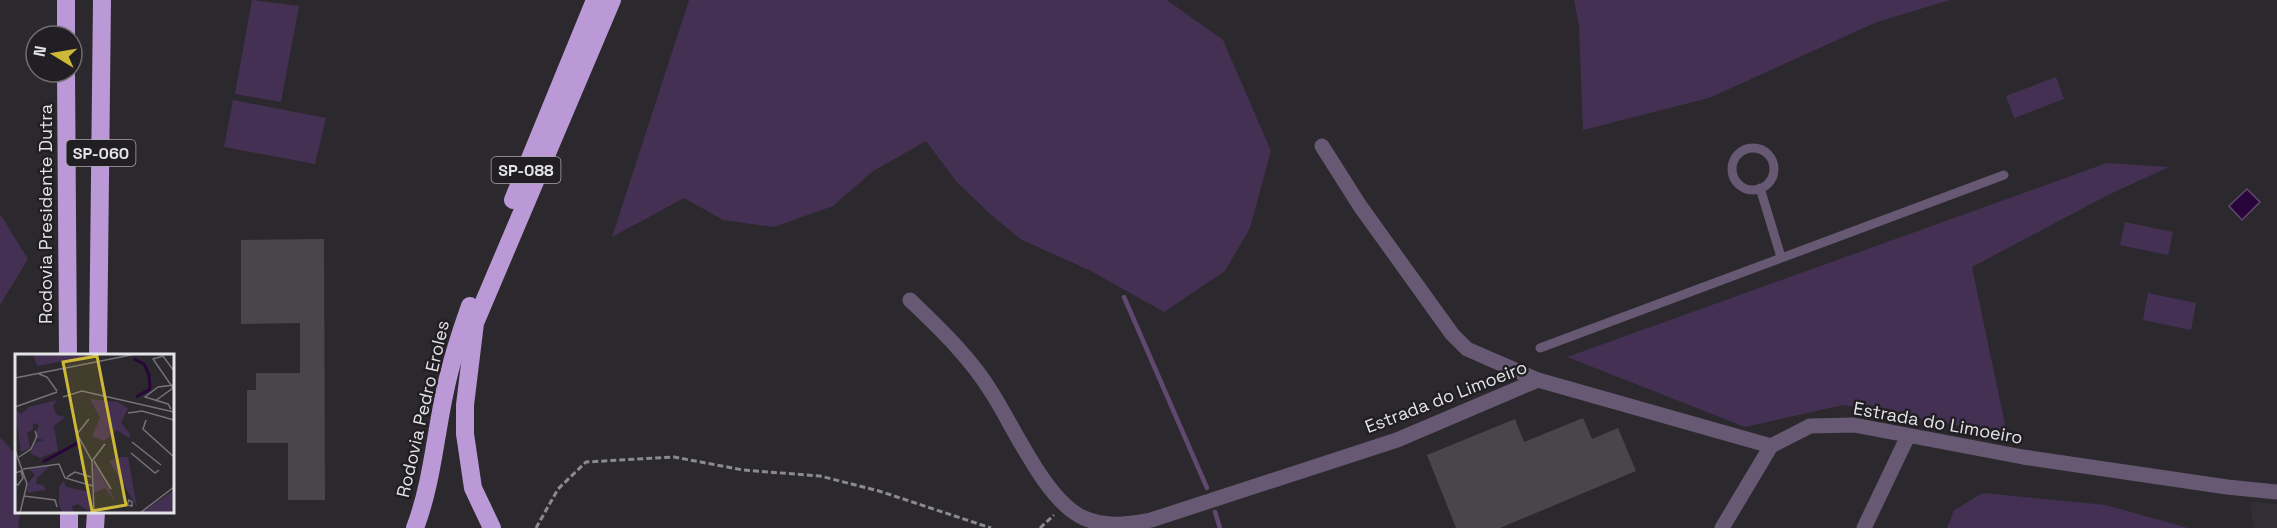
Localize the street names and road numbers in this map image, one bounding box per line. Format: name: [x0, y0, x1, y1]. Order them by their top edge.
street label: Rodovia Presidente Dutra: [34, 104, 57, 324]
road number: SP-060: [66, 140, 136, 166]
road number: SP-088: [492, 157, 560, 183]
street label: Rodovia Pedro Eroles: [391, 318, 454, 500]
street label: Estrada do Limoeiro: [1362, 355, 1530, 438]
street label: Estrada do Limoeiro: [1852, 396, 2025, 449]

